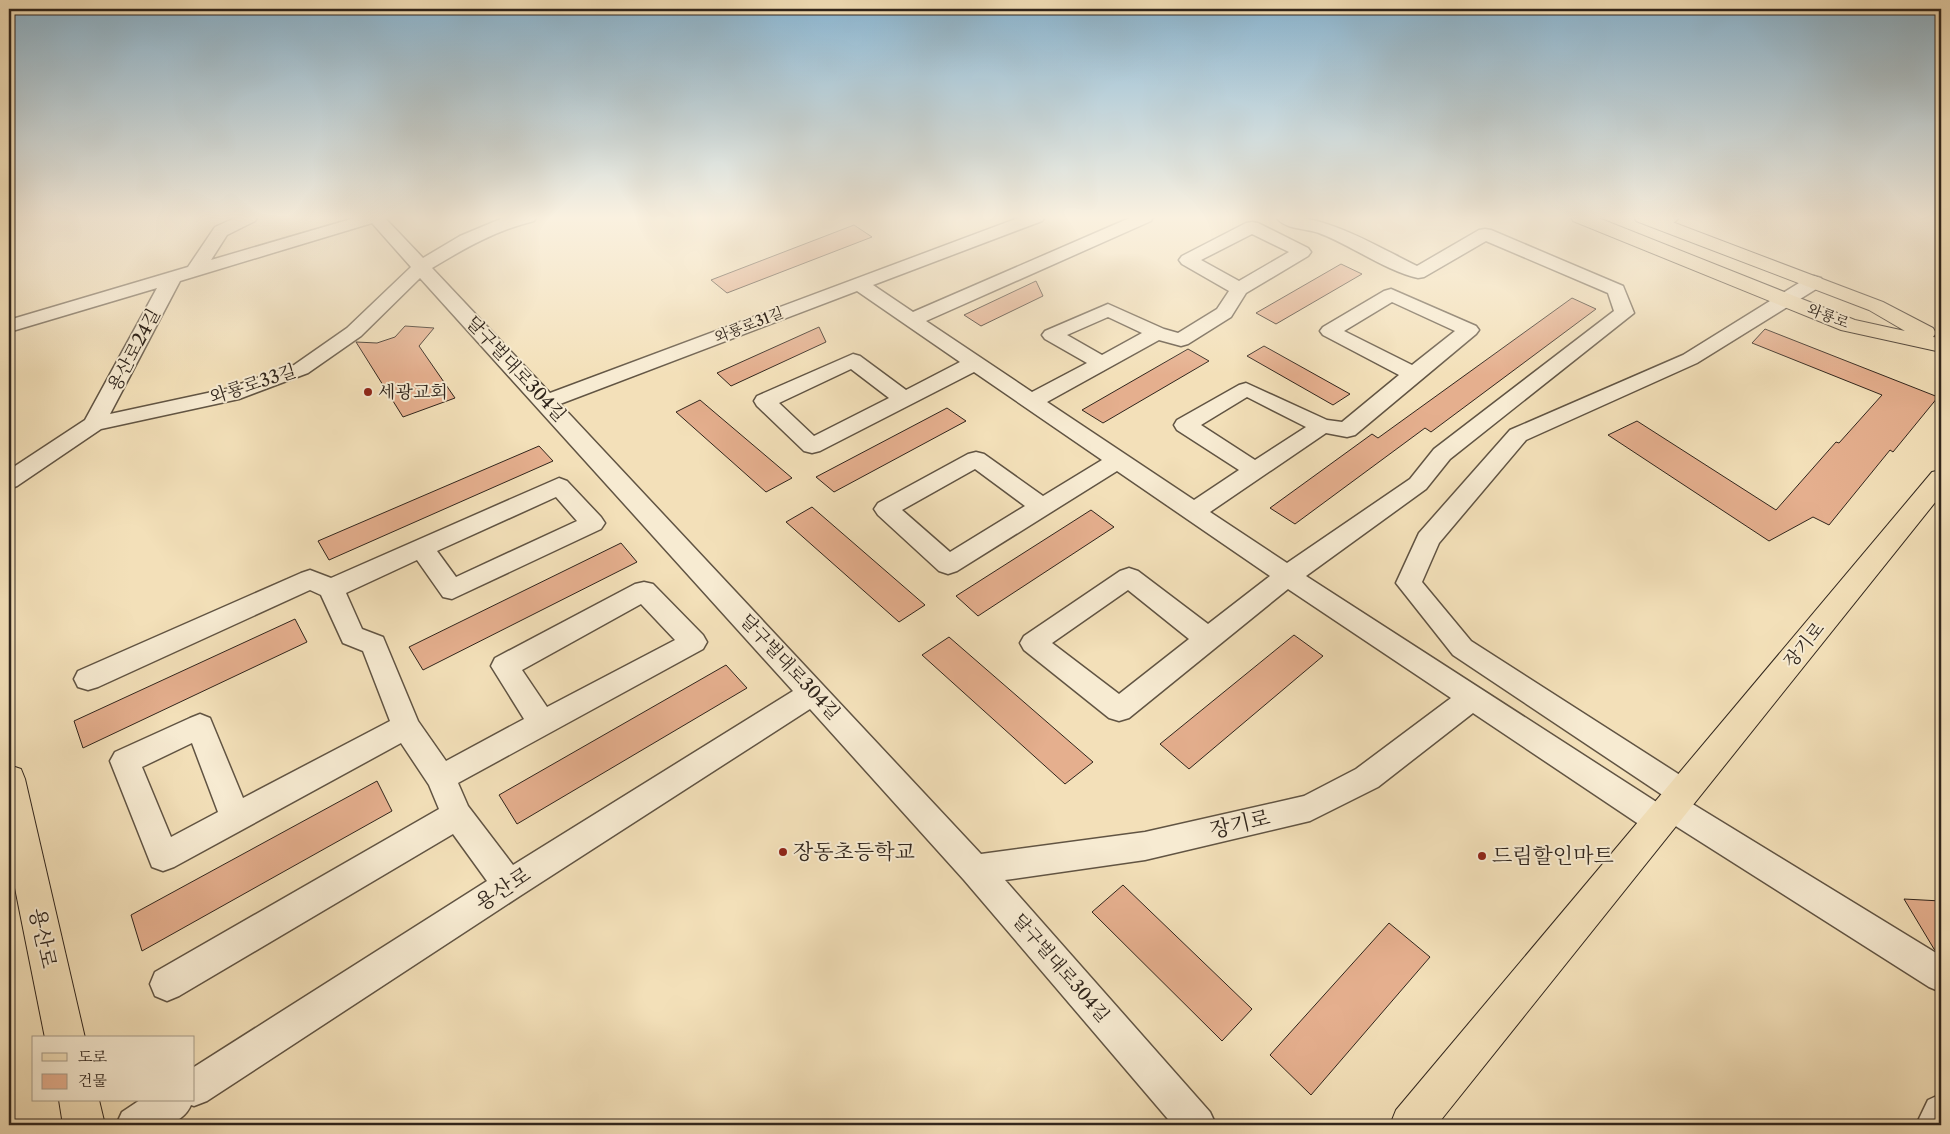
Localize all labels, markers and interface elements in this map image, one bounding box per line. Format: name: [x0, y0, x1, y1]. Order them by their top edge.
street label: 와룡로: [1804, 299, 1852, 332]
street label: 와룡로31길: [712, 303, 786, 346]
street label: 용산로24길: [103, 305, 165, 395]
street label: 달구벌대로304길: [462, 312, 570, 426]
street label: 와룡로33길: [207, 360, 299, 408]
place label: 세광교회: [378, 381, 448, 403]
marker: 세광교회: [362, 386, 374, 398]
street label: 달구벌대로304길: [736, 610, 844, 724]
street label: 장기로: [1779, 618, 1829, 672]
street label: 장기로: [1207, 804, 1272, 843]
place label: 장동초등학교: [793, 839, 915, 864]
place label: 드림할인마트: [1492, 843, 1614, 868]
marker: 장동초등학교: [777, 846, 789, 858]
marker: 드림할인마트: [1476, 850, 1488, 862]
street label: 용산로: [470, 862, 535, 916]
street label: 용산로: [25, 906, 62, 970]
street label: 달구벌대로304길: [1008, 909, 1114, 1027]
legend: [32, 1036, 195, 1102]
text: 도로: [78, 1047, 107, 1066]
text: 건물: [78, 1071, 107, 1090]

